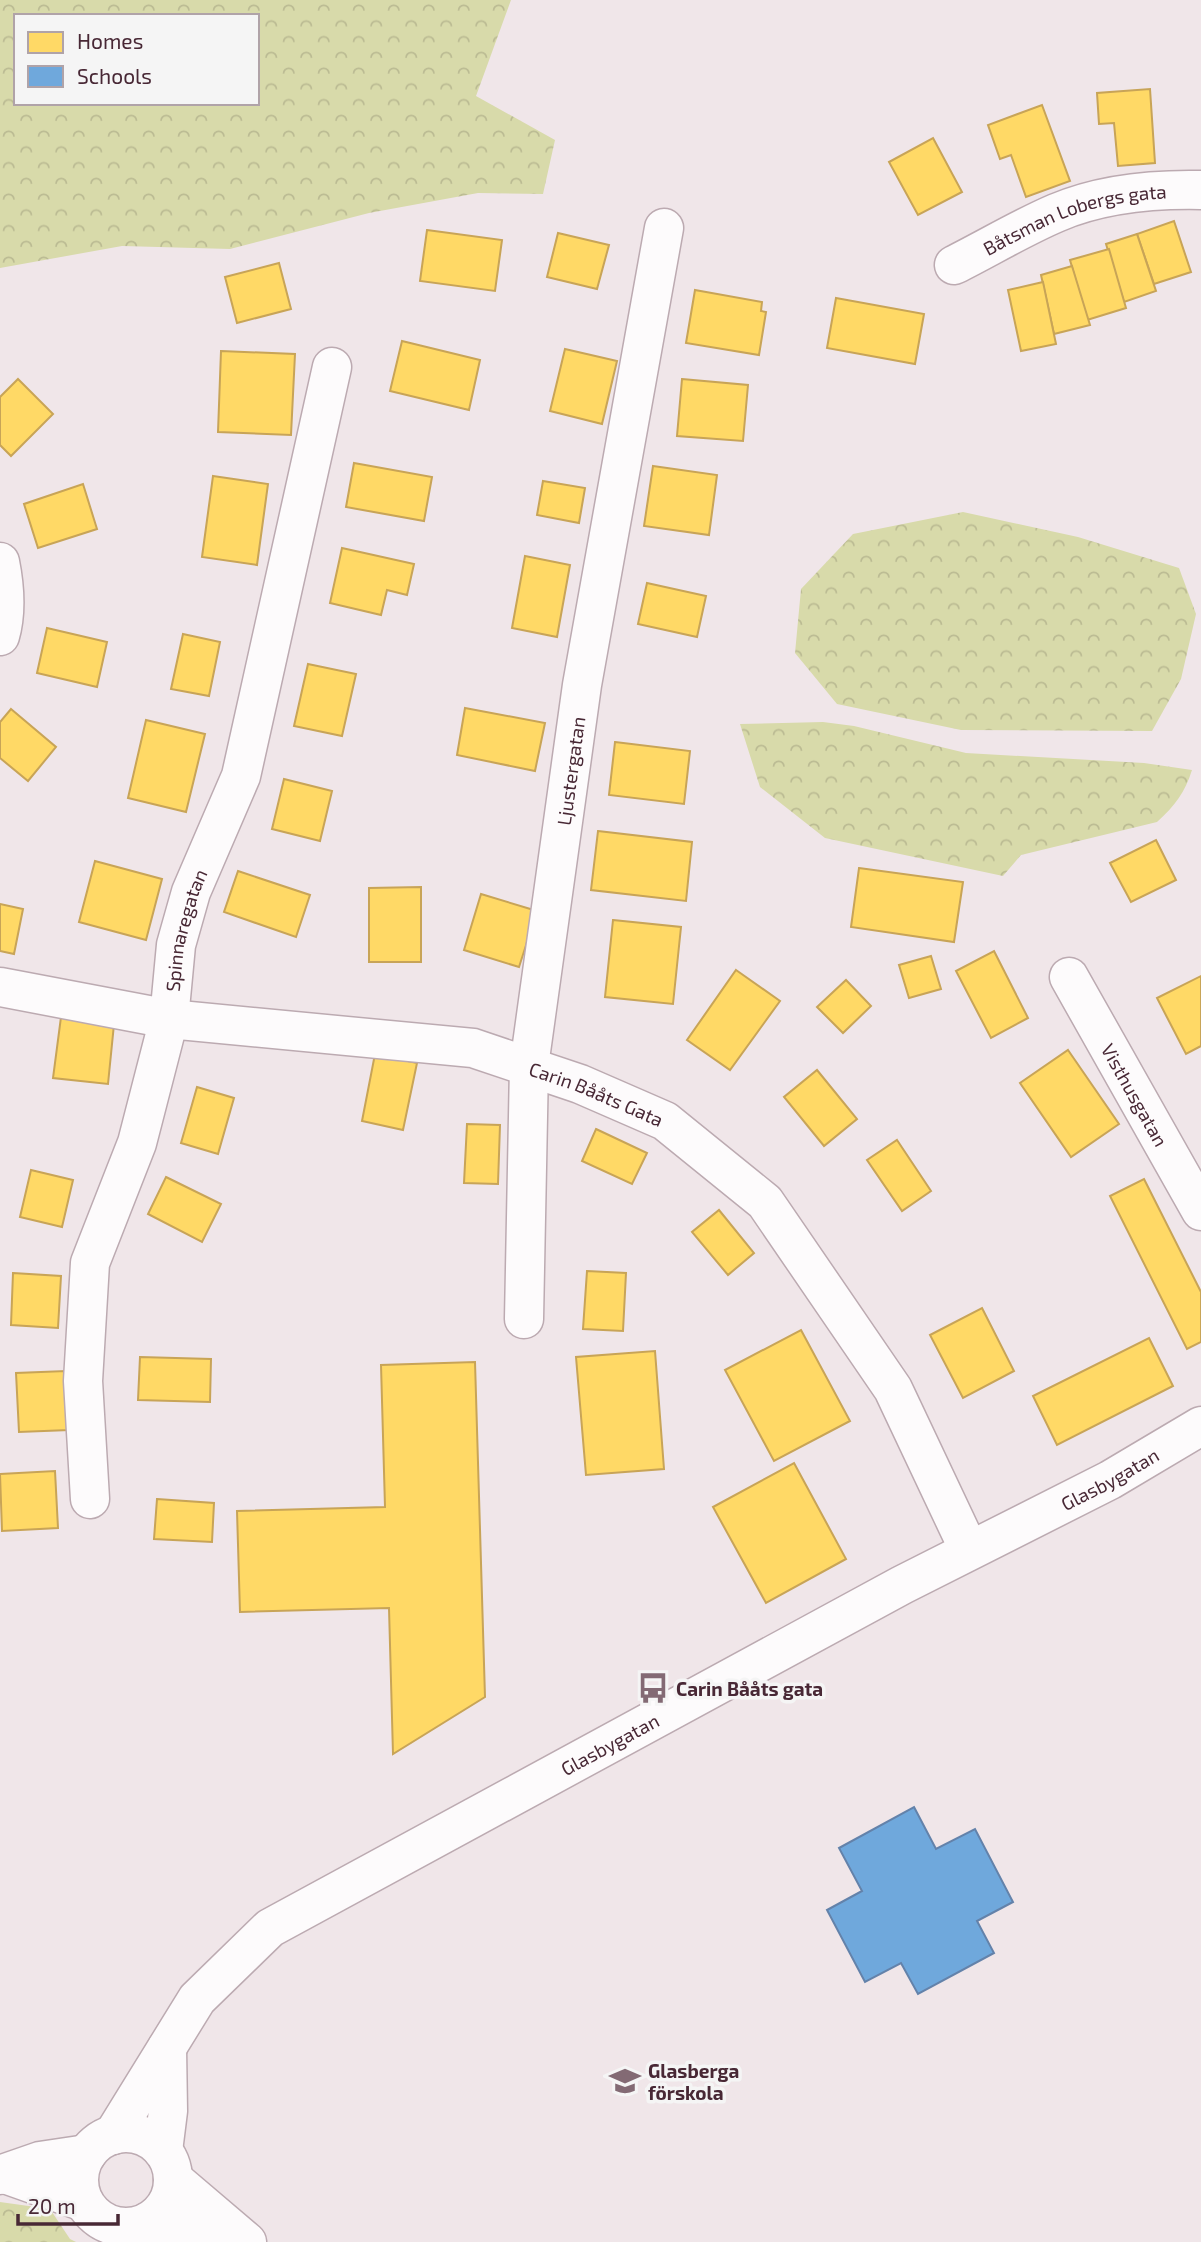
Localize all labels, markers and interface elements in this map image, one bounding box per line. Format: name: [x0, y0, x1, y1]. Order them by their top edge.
legend: [14, 14, 259, 105]
text: Homes: [77, 28, 143, 53]
text: Schools: [77, 63, 152, 88]
street label: Båtsman Lobergs gata: [979, 179, 1167, 259]
street label: Ljustergatan: [551, 715, 589, 827]
street label: Spinnaregatan: [160, 865, 211, 993]
street label: Visthusgatan: [1097, 1039, 1173, 1150]
street label: Carin Bååts Gata: [526, 1056, 667, 1131]
street label: Glasbygatan: [1057, 1442, 1163, 1515]
bus stop icon: Carin Bååts gata: [636, 1671, 670, 1705]
place label: Carin Bååts gata: [676, 1677, 823, 1700]
street label: Glasbygatan: [557, 1708, 663, 1780]
place label: Glasberga förskola: [648, 2059, 739, 2104]
school or university icon: Glasberga förskola: [608, 2064, 642, 2098]
scale bar: [18, 2182, 117, 2226]
text: 20 m: [28, 2193, 76, 2218]

